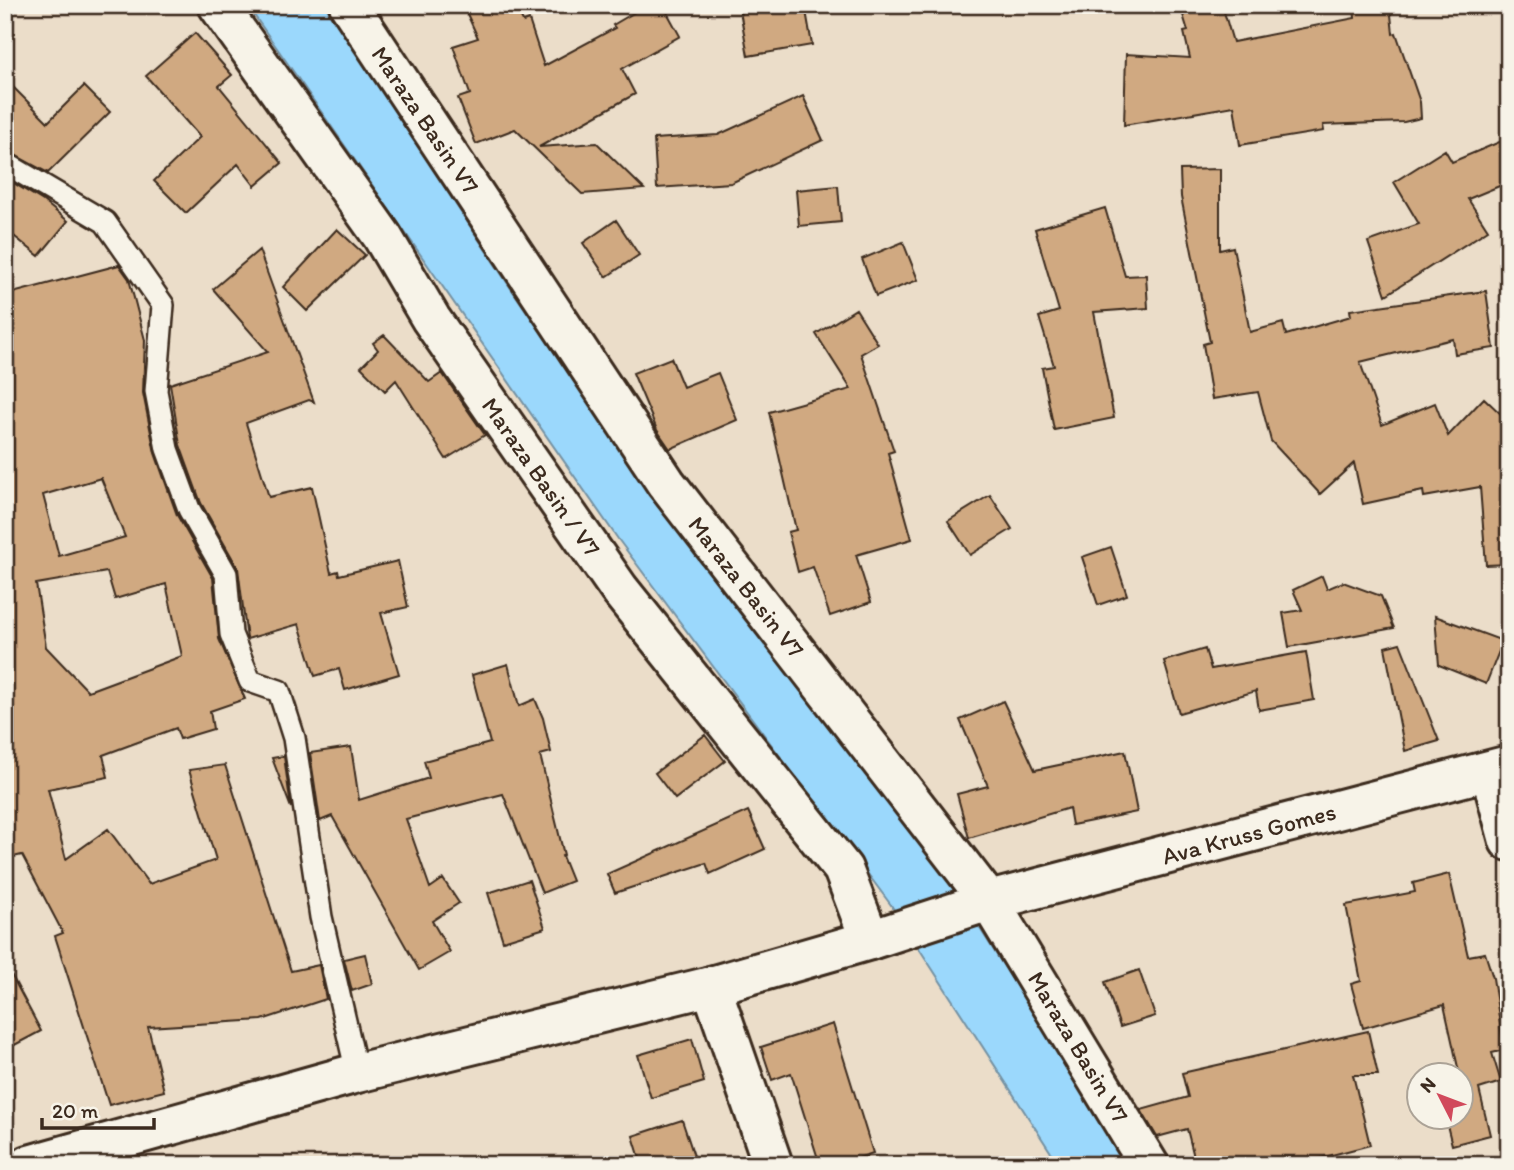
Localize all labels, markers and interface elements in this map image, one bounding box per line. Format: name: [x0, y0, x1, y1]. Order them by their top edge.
street label: Maraza Basin V7: [365, 41, 485, 199]
street label: Maraza Basin / V7: [476, 392, 607, 562]
street label: Maraza Basin V7: [682, 510, 811, 663]
street label: Ava Kruss Gomes: [1159, 796, 1339, 871]
street label: Maraza Basin V7: [1022, 966, 1135, 1128]
north arrow: [1406, 1062, 1476, 1132]
text: N: [1415, 1072, 1441, 1097]
scale bar: [42, 1086, 154, 1130]
text: 20 m: [52, 1098, 99, 1123]

